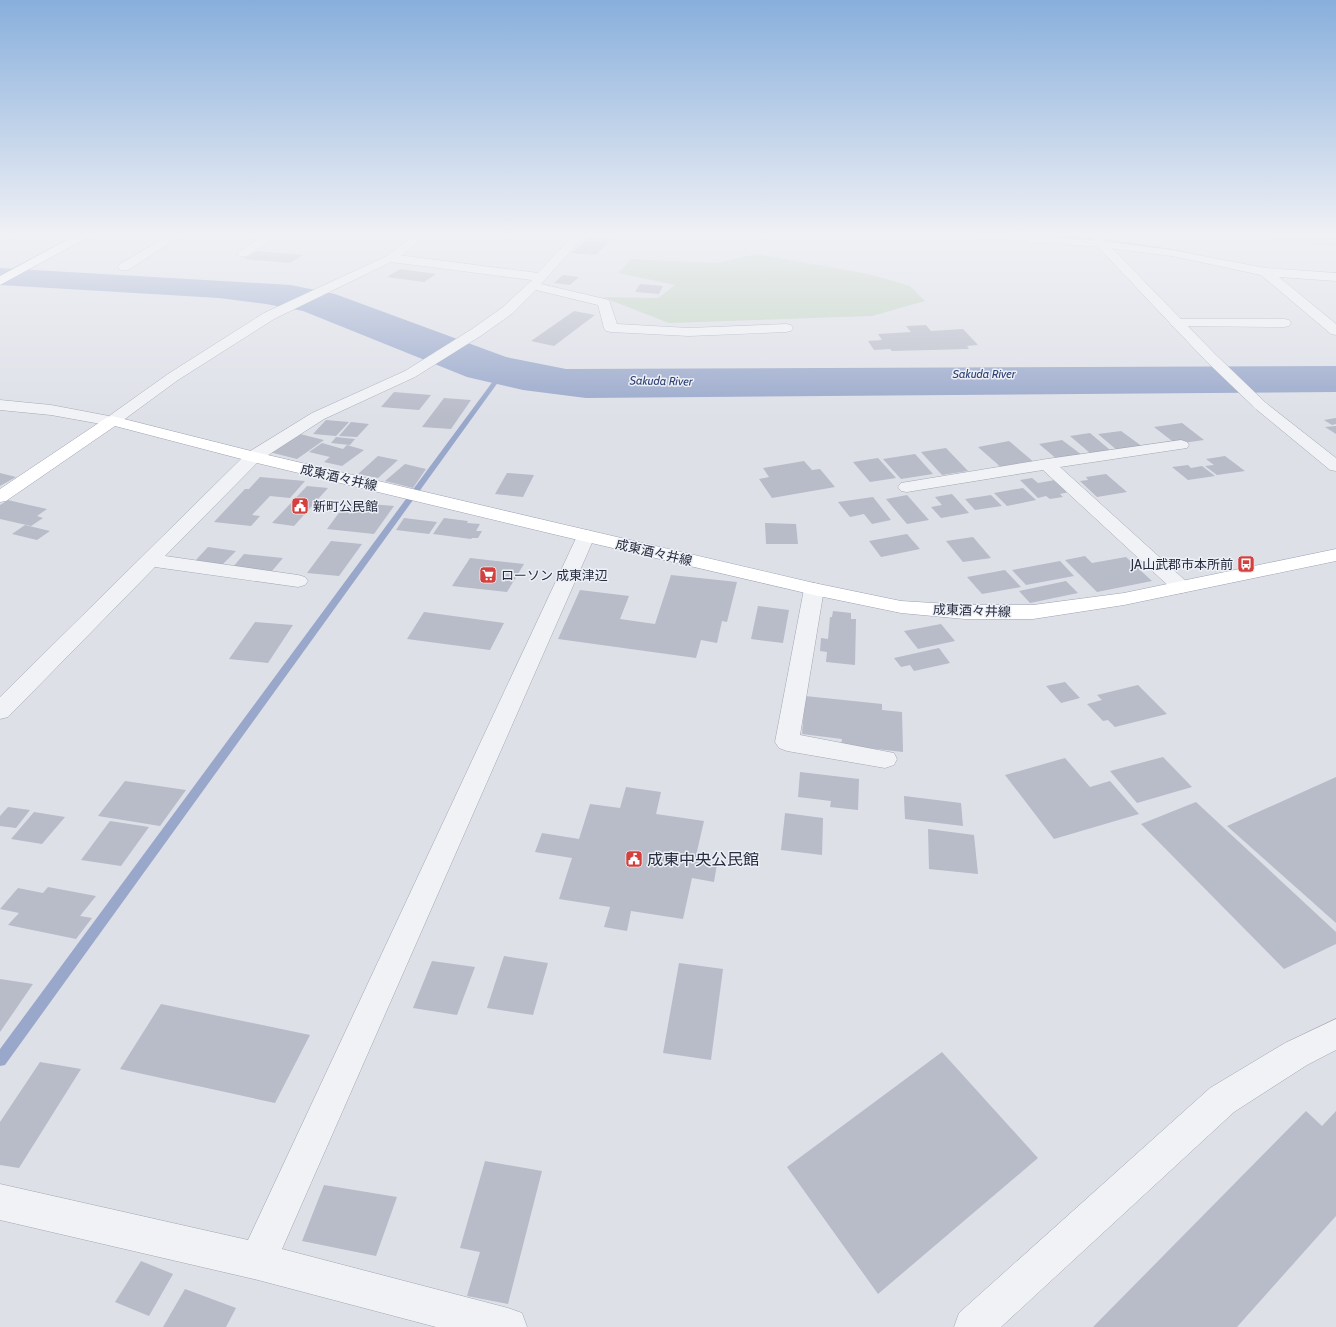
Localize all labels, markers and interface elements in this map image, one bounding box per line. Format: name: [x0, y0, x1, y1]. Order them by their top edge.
water label: Sakuda River: [953, 366, 1017, 381]
water label: Sakuda River: [629, 372, 694, 389]
street label: 成東酒々井線: [299, 460, 379, 494]
public building icon: 新町公民館: [290, 496, 310, 516]
place label: 新町公民館: [313, 498, 378, 514]
street label: 成東酒々井線: [614, 535, 694, 569]
bus stop icon: JA山武郡市本所前: [1236, 554, 1256, 574]
place label: JA山武郡市本所前: [1130, 556, 1233, 572]
supermarket icon: ローソン 成東津辺: [478, 565, 498, 585]
place label: ローソン 成東津辺: [501, 567, 608, 583]
street label: 成東酒々井線: [933, 601, 1011, 619]
public building icon: 成東中央公民館: [624, 849, 644, 869]
place label: 成東中央公民館: [647, 850, 759, 869]

